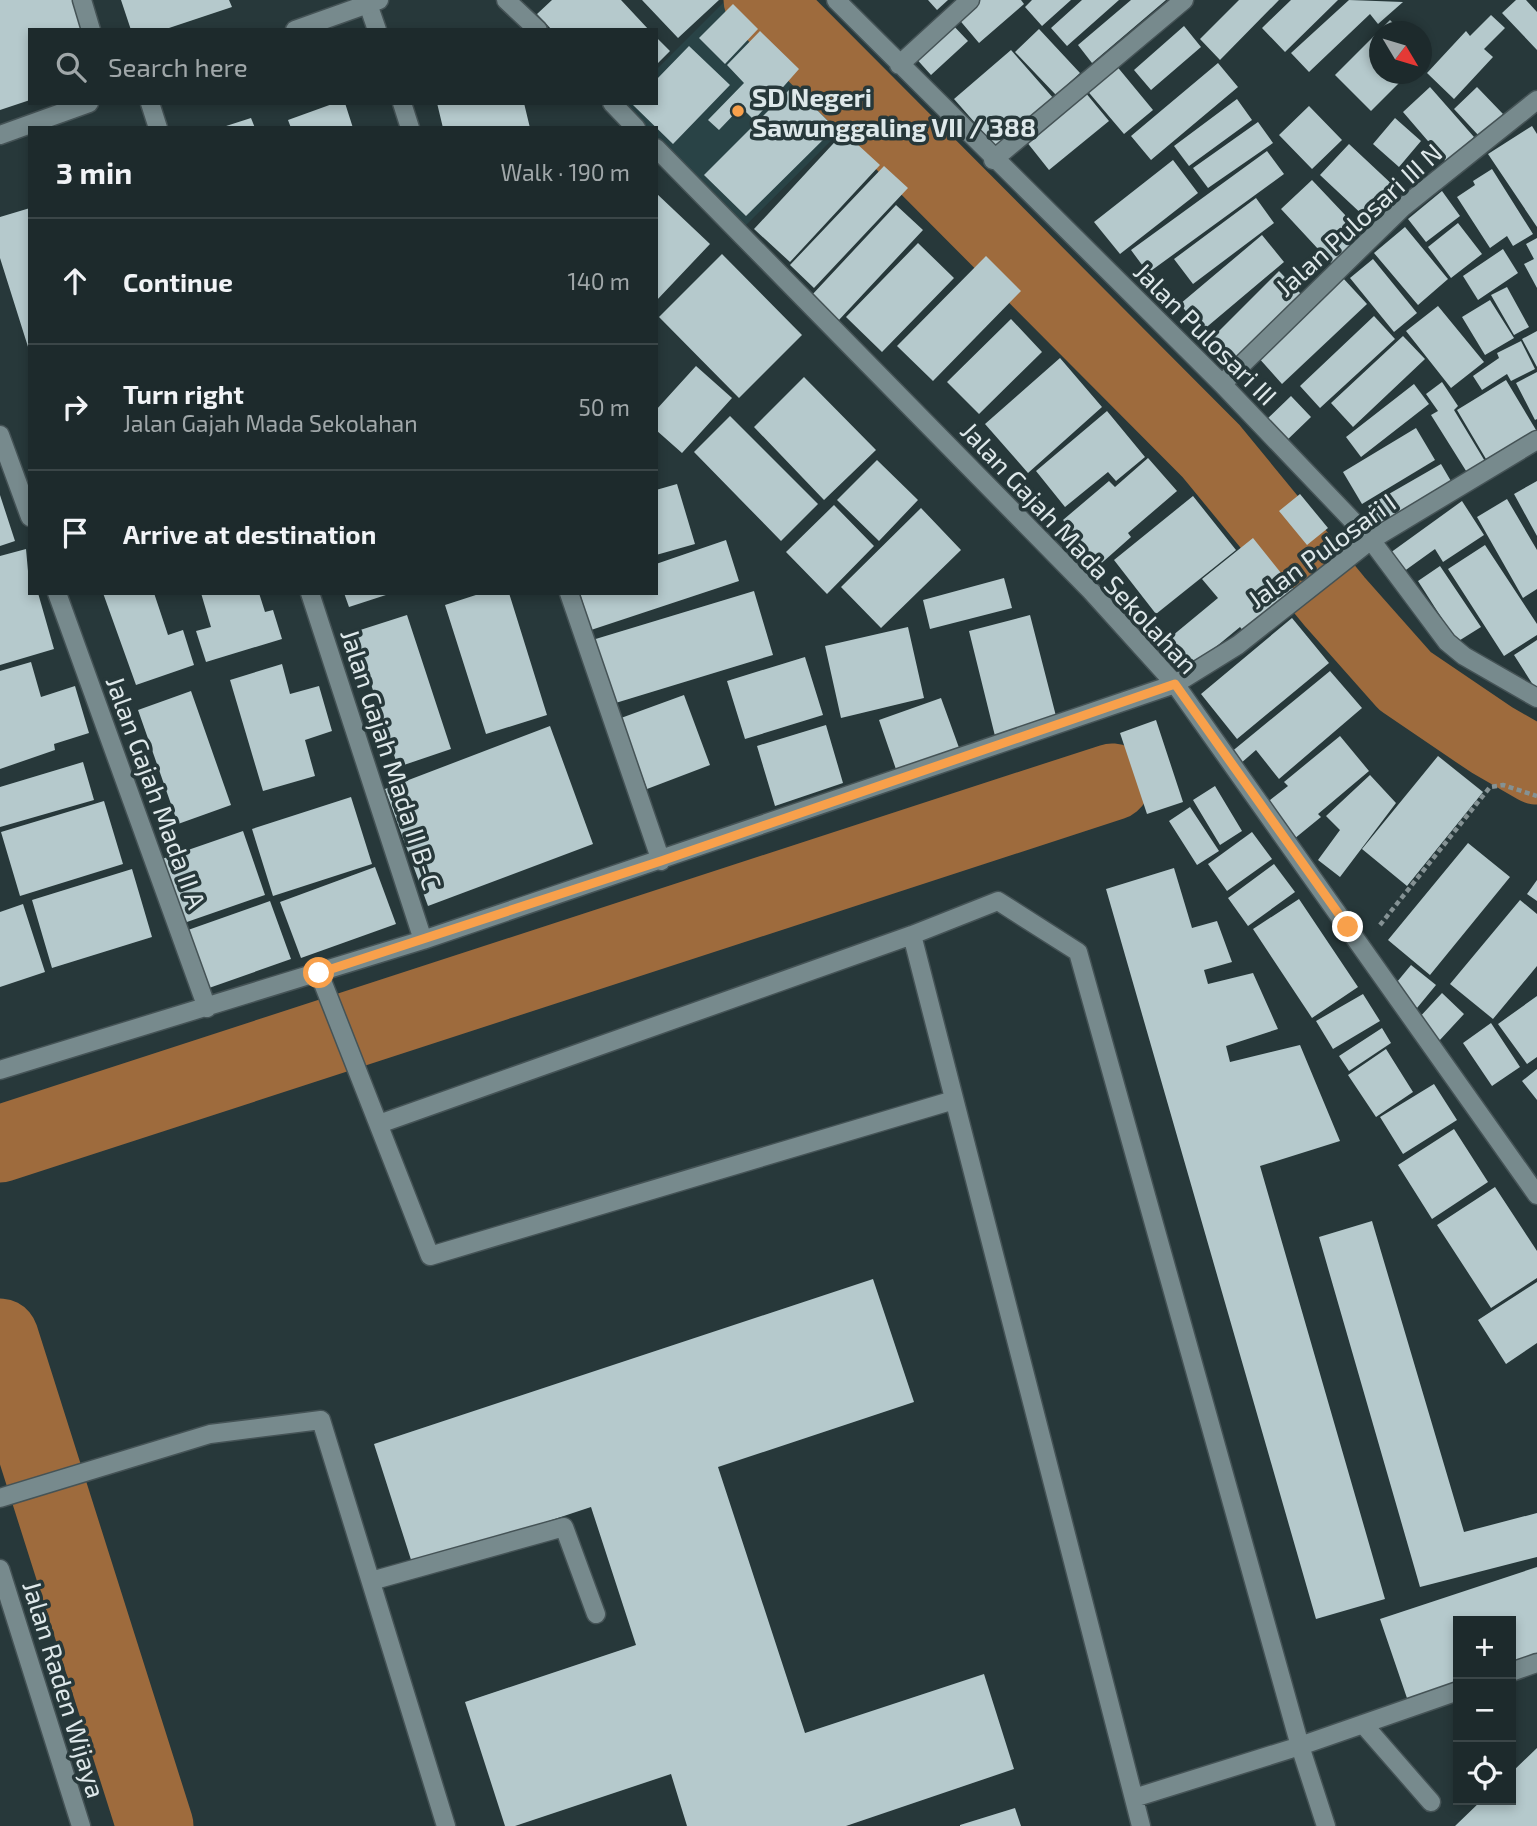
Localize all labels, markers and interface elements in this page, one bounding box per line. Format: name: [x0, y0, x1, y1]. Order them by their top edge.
north arrow: [1369, 21, 1432, 84]
search box: [28, 28, 658, 105]
icon: search: [52, 48, 90, 86]
text: Search here: [108, 51, 248, 82]
place label: SD Negeri Sawunggaling VII / 388: [752, 81, 1036, 142]
marker: SD Negeri Sawunggaling VII / 388: [730, 103, 746, 119]
street label: Jalan Pulosari III N: [1268, 136, 1448, 302]
text: 3 min: [56, 154, 132, 190]
text: Walk · 190 m: [500, 158, 630, 186]
street label: Jalan Pulosari III: [1128, 255, 1284, 411]
icon: ahead: [56, 262, 94, 300]
text: Continue: [123, 266, 233, 297]
text: 140 m: [568, 267, 630, 295]
text: Turn right: [123, 378, 244, 409]
icon: right: [56, 388, 94, 426]
text: 50 m: [579, 393, 630, 421]
text: Jalan Gajah Mada Sekolahan: [123, 409, 418, 437]
street label: Jalan Gajah Mada Sekolahan: [955, 415, 1205, 679]
street label: Jalan Pulosari I: [1241, 486, 1401, 614]
icon: arrive: [56, 514, 94, 552]
text: Arrive at destination: [123, 518, 376, 549]
street label: Jalan Gajah Mada II B-C: [335, 625, 449, 893]
street label: Jalan Gajah Mada II A: [100, 671, 214, 913]
route end: [1332, 911, 1363, 942]
route start: [303, 957, 334, 988]
street label: Jalan Raden Wijaya: [17, 1577, 113, 1801]
map controls: [1453, 1616, 1516, 1805]
button: +: [1453, 1616, 1516, 1679]
button: −: [1453, 1679, 1516, 1742]
button: locate: [1453, 1742, 1516, 1805]

